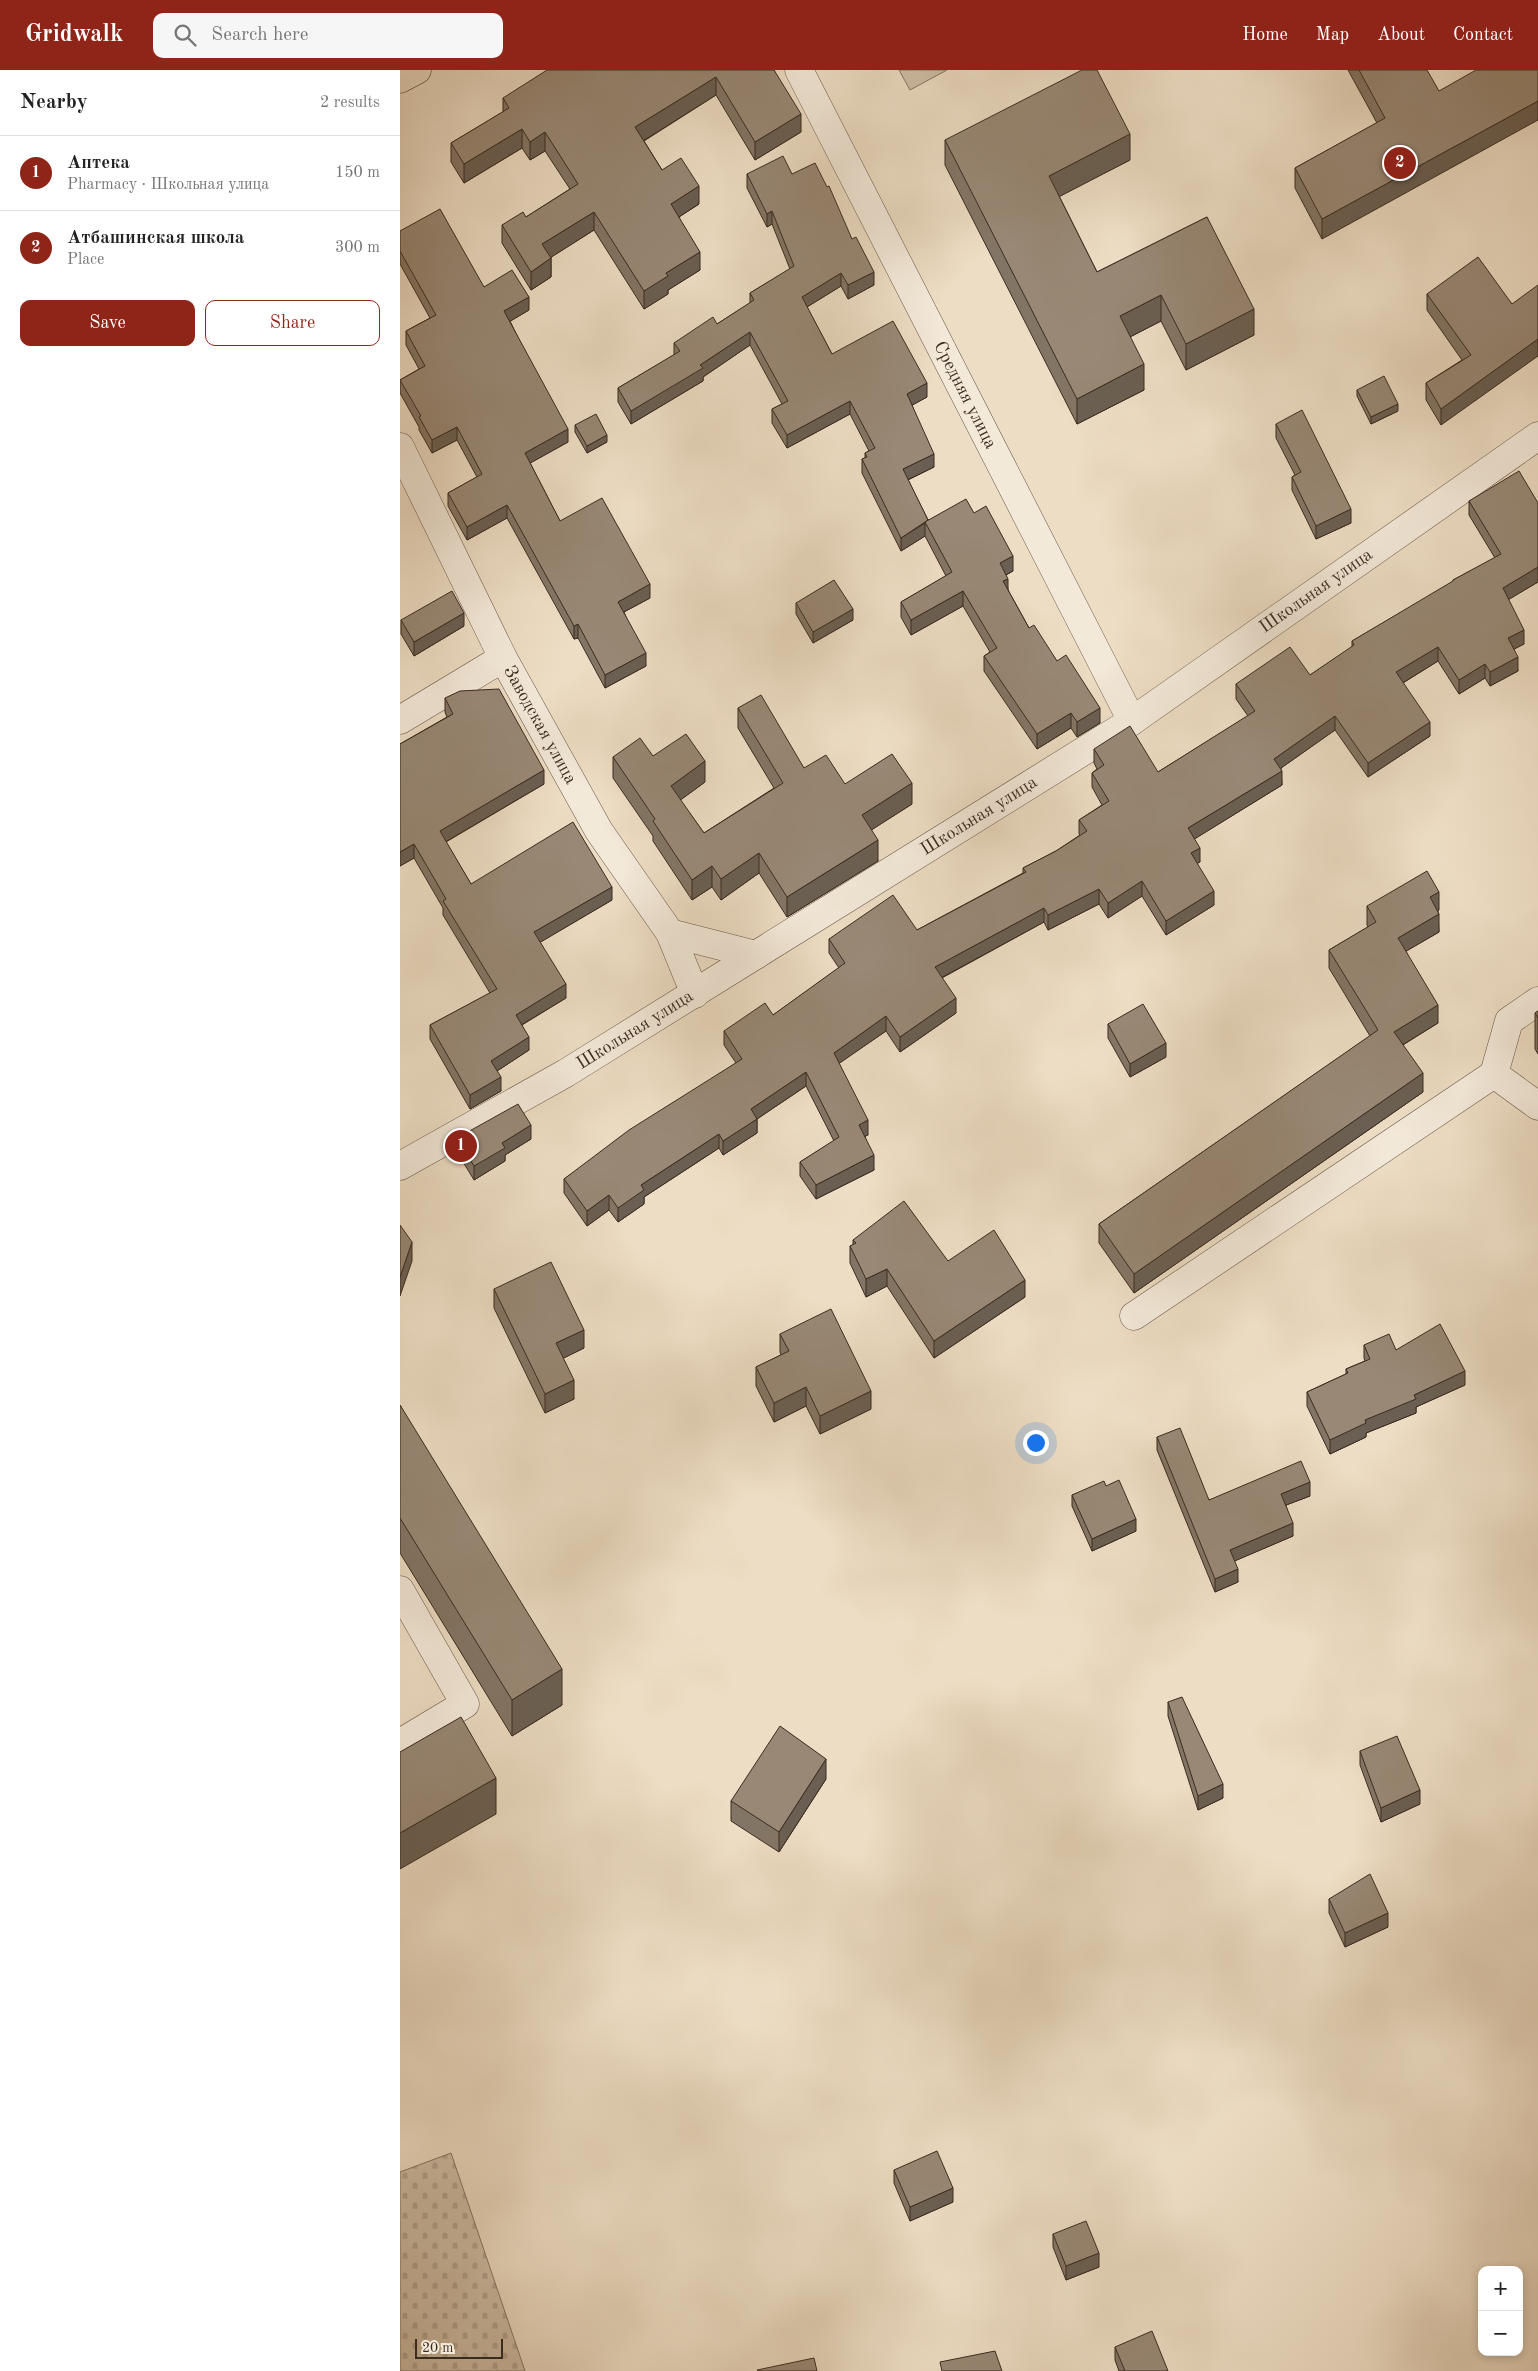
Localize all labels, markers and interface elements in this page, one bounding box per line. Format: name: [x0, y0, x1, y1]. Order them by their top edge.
search box: [153, 13, 503, 58]
icon: search: [171, 21, 199, 49]
text: Gridwalk: [25, 23, 123, 47]
text: Search here: [211, 26, 309, 45]
text: Home: [1242, 26, 1288, 44]
text: Map: [1316, 26, 1349, 44]
text: About: [1377, 26, 1425, 44]
text: Contact: [1453, 26, 1513, 44]
text: Nearby: [20, 92, 88, 113]
text: 2 results: [320, 95, 380, 111]
pin: 2: [1384, 144, 1416, 182]
text: Аптека: [67, 154, 130, 173]
text: 1: [31, 165, 41, 181]
text: 150 m: [335, 165, 380, 181]
text: Pharmacy · Школьная улица: [67, 177, 269, 193]
text: Атбашинская школа: [67, 229, 244, 248]
text: 2: [31, 240, 41, 256]
text: 300 m: [335, 240, 380, 256]
text: Place: [67, 252, 104, 268]
button: Save: [20, 300, 195, 346]
button: Share: [205, 300, 380, 346]
street label: Средняя улица: [930, 338, 1000, 452]
street label: Школьная улица: [1256, 545, 1376, 637]
street label: Заводская улица: [500, 663, 580, 787]
street label: Школьная улица: [918, 773, 1040, 859]
street label: Школьная улица: [574, 987, 696, 1073]
pin: 1: [445, 1127, 477, 1165]
your location: [1023, 1430, 1049, 1456]
map controls: [1478, 2266, 1523, 2356]
button: +: [1478, 2266, 1523, 2311]
button: −: [1478, 2311, 1523, 2356]
scale bar: [415, 2336, 502, 2359]
text: 20 m: [422, 2341, 453, 2355]

